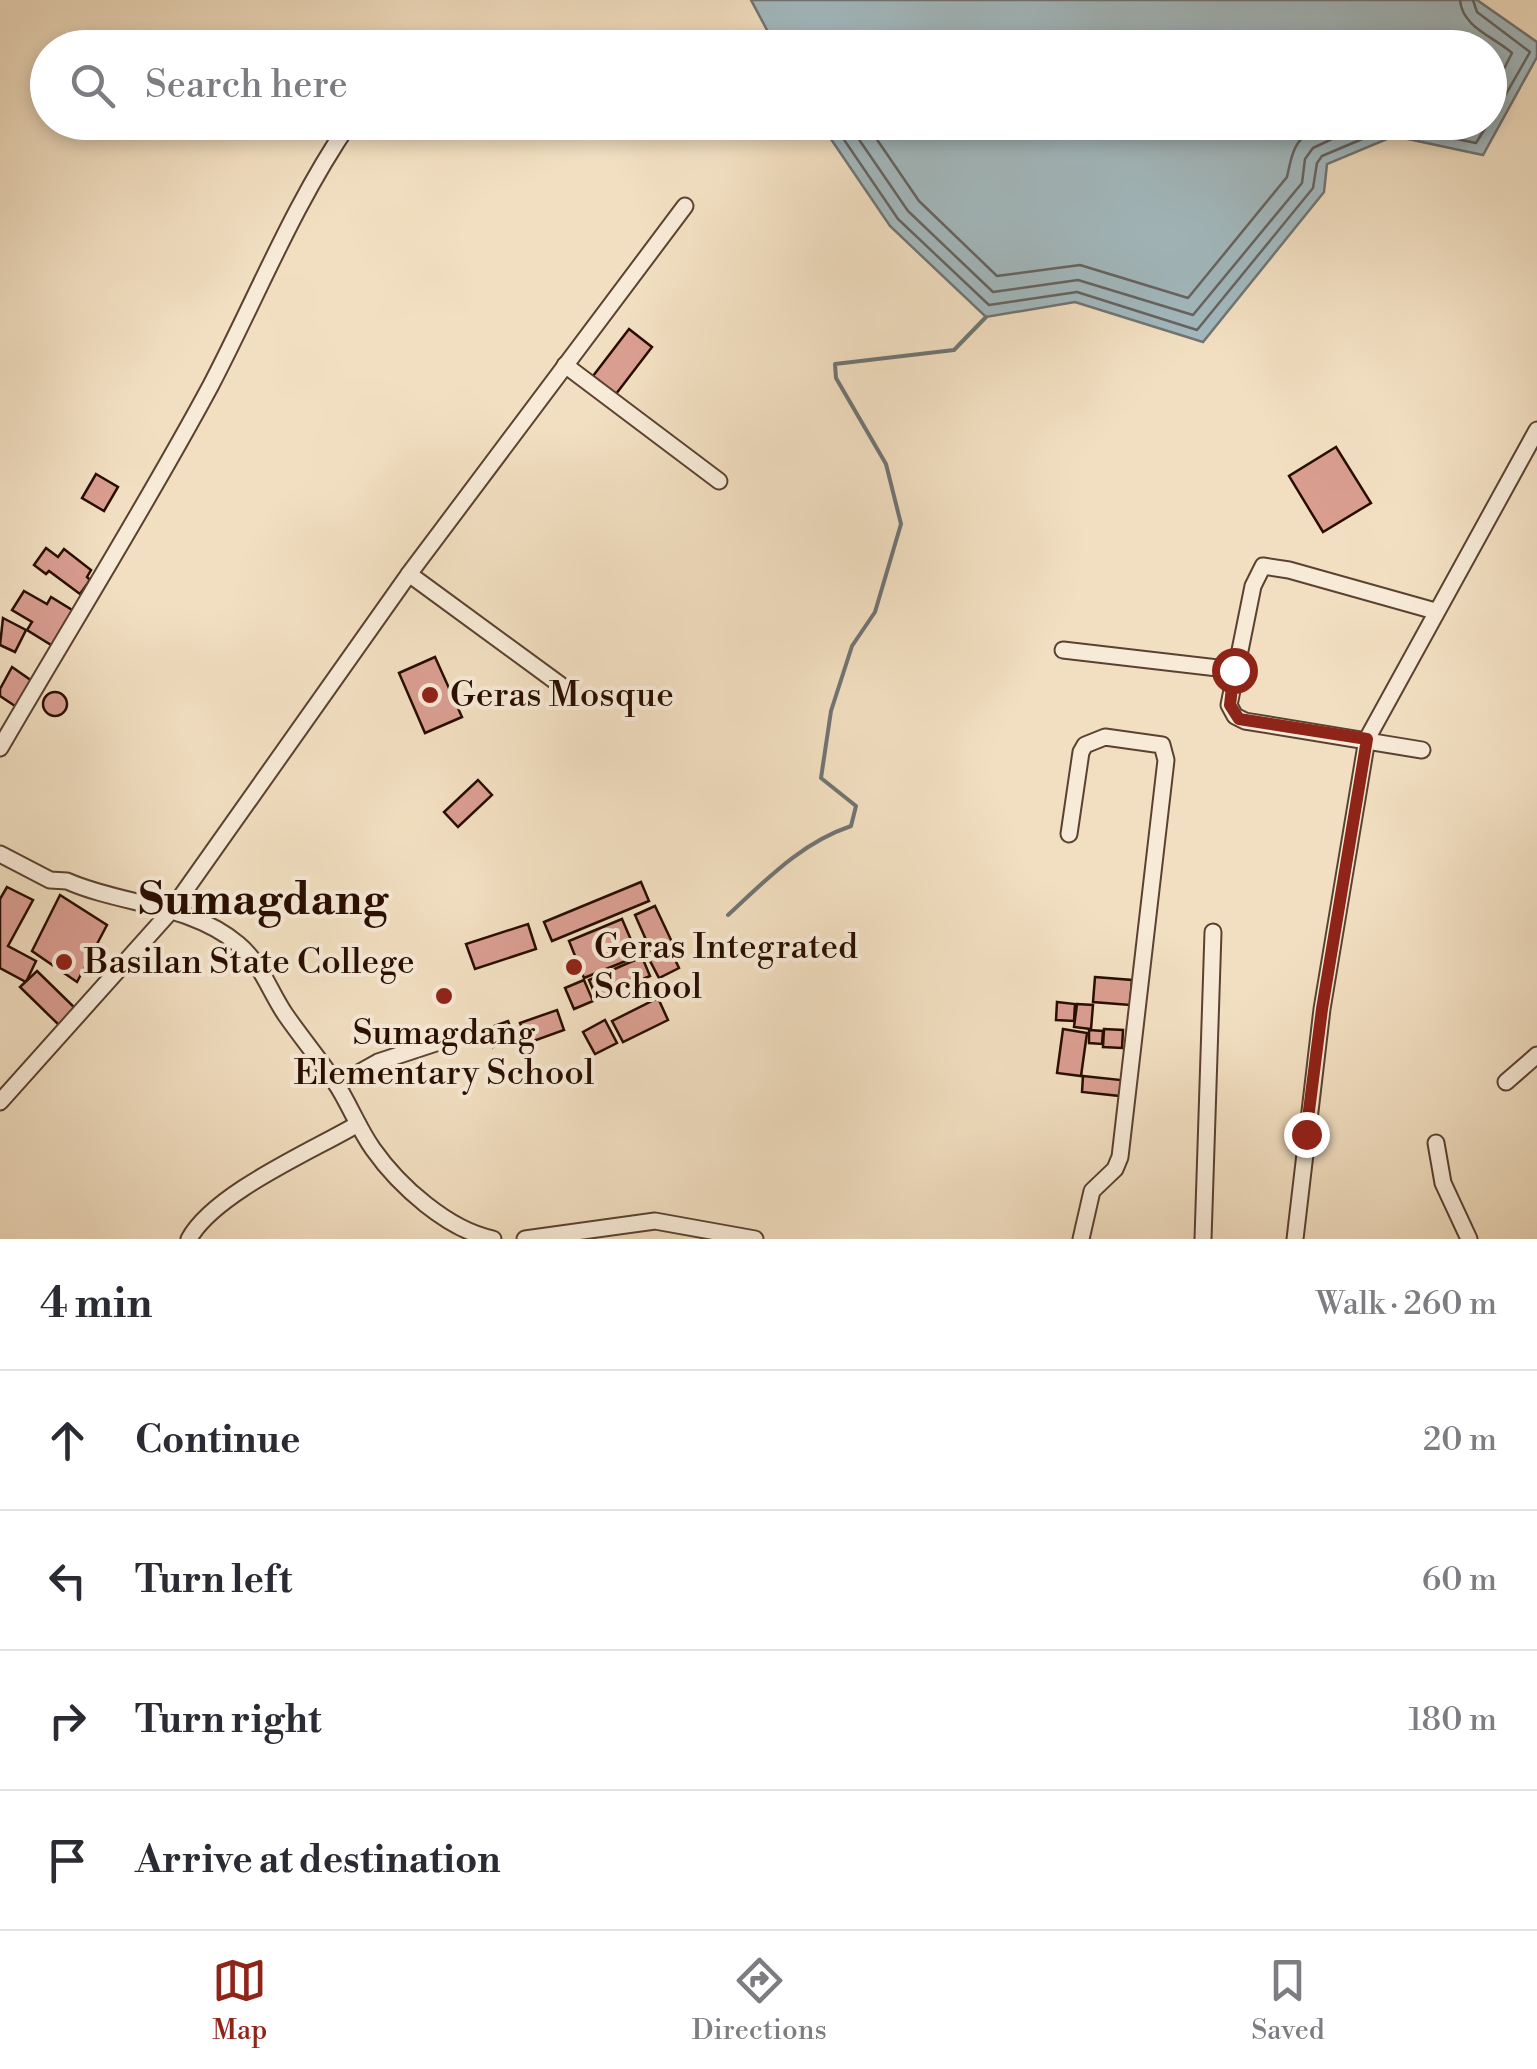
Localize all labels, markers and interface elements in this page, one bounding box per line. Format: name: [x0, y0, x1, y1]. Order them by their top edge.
search box: [30, 30, 1507, 140]
icon: search: [65, 58, 120, 113]
text: Search here: [145, 62, 348, 109]
route start: [1212, 648, 1258, 694]
place label: Geras Mosque: [450, 674, 674, 717]
marker: Geras Mosque: [419, 684, 441, 706]
district label: Sumagdang: [138, 872, 389, 929]
place label: Geras Integrated School: [594, 926, 858, 1009]
place label: Basilan State College: [83, 941, 415, 984]
marker: Basilan State College: [53, 951, 75, 973]
marker: Geras Integrated School: [563, 956, 585, 978]
marker: Sumagdang Elementary School: [433, 985, 455, 1007]
place label: Sumagdang Elementary School: [294, 1012, 594, 1095]
route end: [1284, 1112, 1330, 1158]
text: 4 min: [40, 1278, 152, 1331]
text: Walk · 260 m: [1316, 1284, 1497, 1324]
icon: ahead: [40, 1413, 95, 1468]
text: Continue: [135, 1417, 300, 1464]
text: 20 m: [1423, 1420, 1497, 1460]
icon: left: [40, 1553, 95, 1608]
text: Turn left: [135, 1557, 292, 1604]
text: 60 m: [1422, 1560, 1497, 1600]
icon: right: [40, 1693, 95, 1748]
text: Turn right: [135, 1697, 321, 1744]
text: 180 m: [1408, 1700, 1497, 1740]
icon: arrive: [40, 1833, 95, 1888]
text: Arrive at destination: [135, 1837, 501, 1884]
tab: Map: [212, 1953, 267, 2048]
tab: Directions: [692, 1953, 827, 2048]
tab: Saved: [1251, 1953, 1325, 2048]

